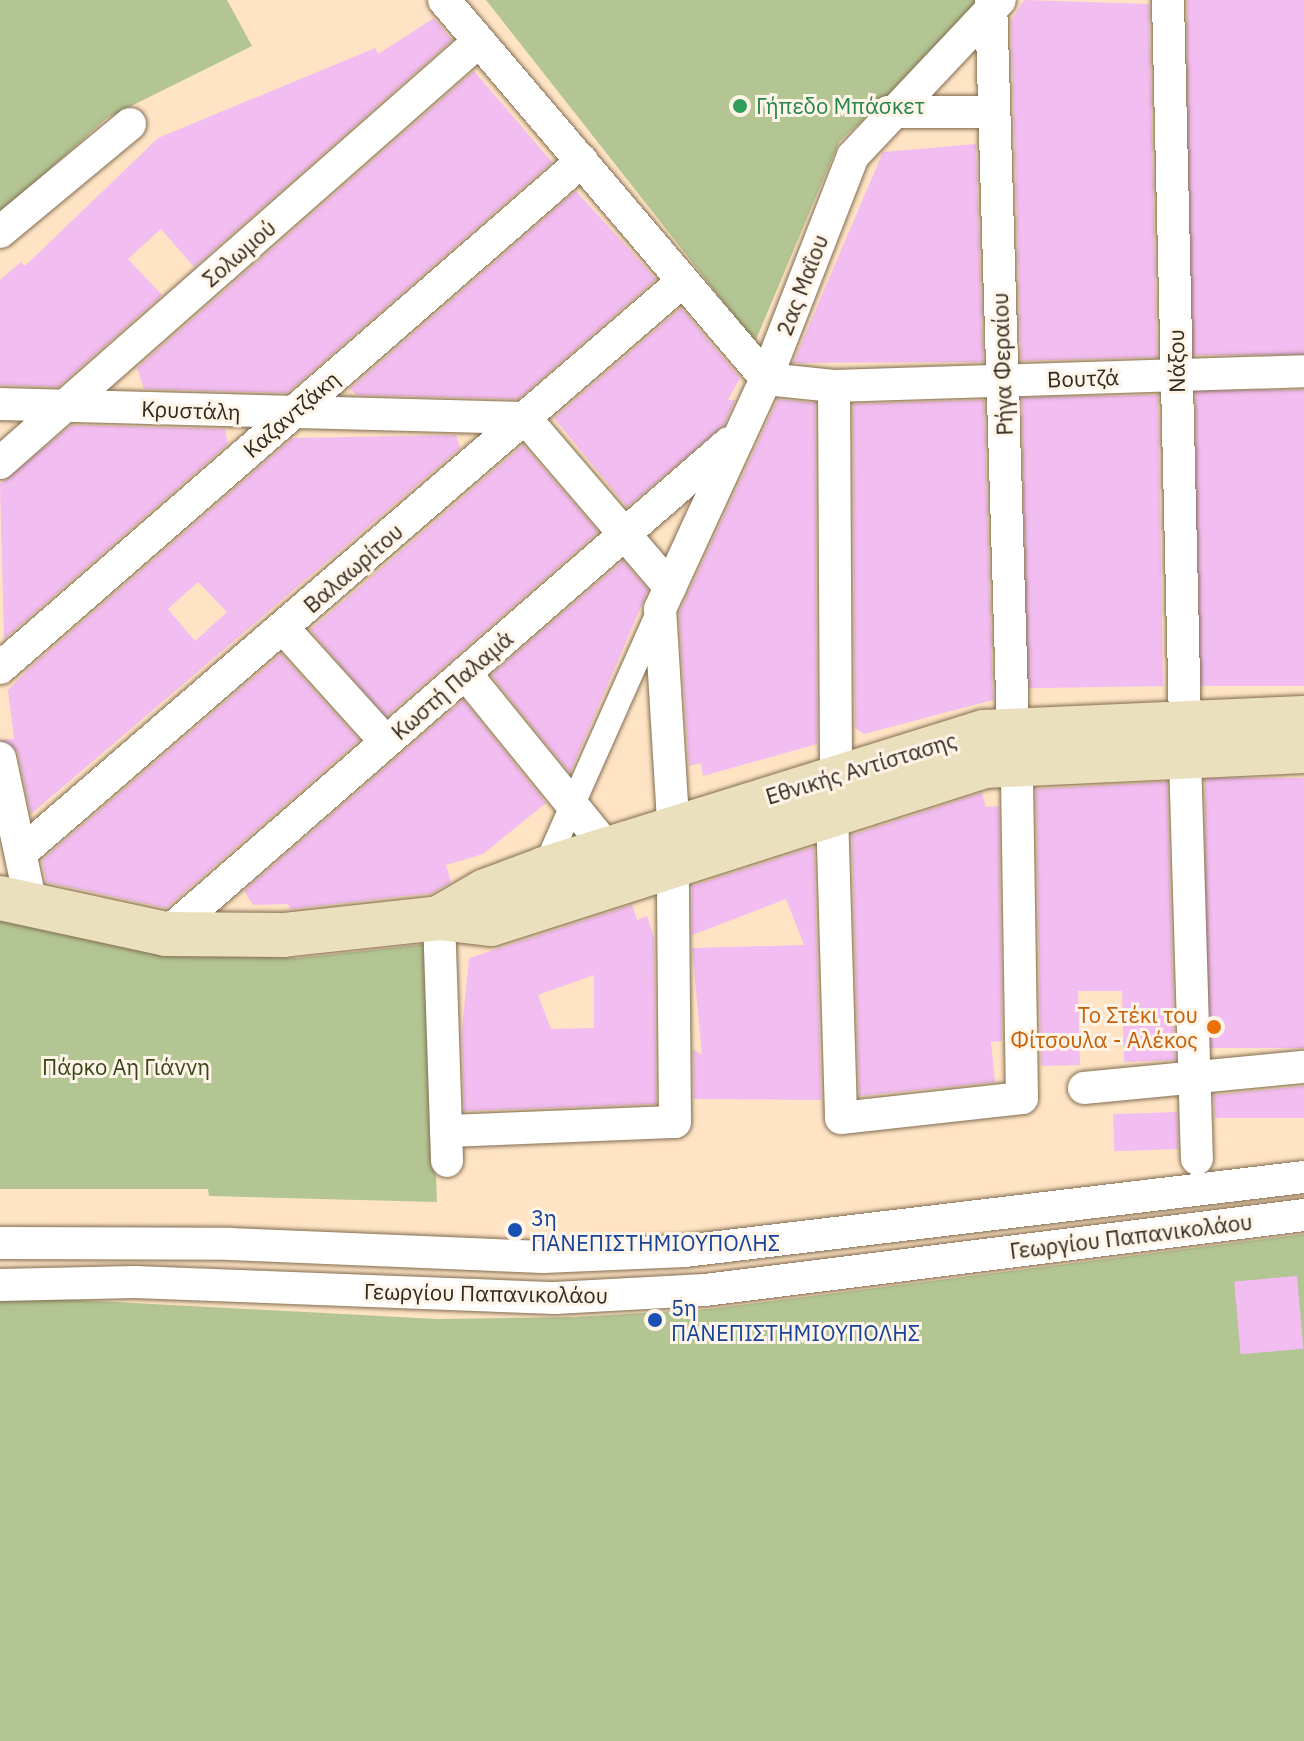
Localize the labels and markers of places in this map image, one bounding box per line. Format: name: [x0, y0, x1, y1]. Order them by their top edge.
place label: Γήπεδο Μπάσκετ: [756, 93, 925, 119]
marker: Γήπεδο Μπάσκετ: [731, 97, 749, 115]
place label: Το Στέκι του Φίτσουλα - Αλέκος: [1010, 1001, 1198, 1052]
marker: Το Στέκι του Φίτσουλα - Αλέκος: [1205, 1018, 1223, 1036]
place label: 3η ΠΑΝΕΠΙΣΤΗΜΙΟΥΠΟΛΗΣ: [531, 1204, 780, 1256]
marker: 3η ΠΑΝΕΠΙΣΤΗΜΙΟΥΠΟΛΗΣ: [506, 1221, 524, 1239]
place label: 5η ΠΑΝΕΠΙΣΤΗΜΙΟΥΠΟΛΗΣ: [671, 1294, 920, 1346]
marker: 5η ΠΑΝΕΠΙΣΤΗΜΙΟΥΠΟΛΗΣ: [646, 1311, 664, 1329]

